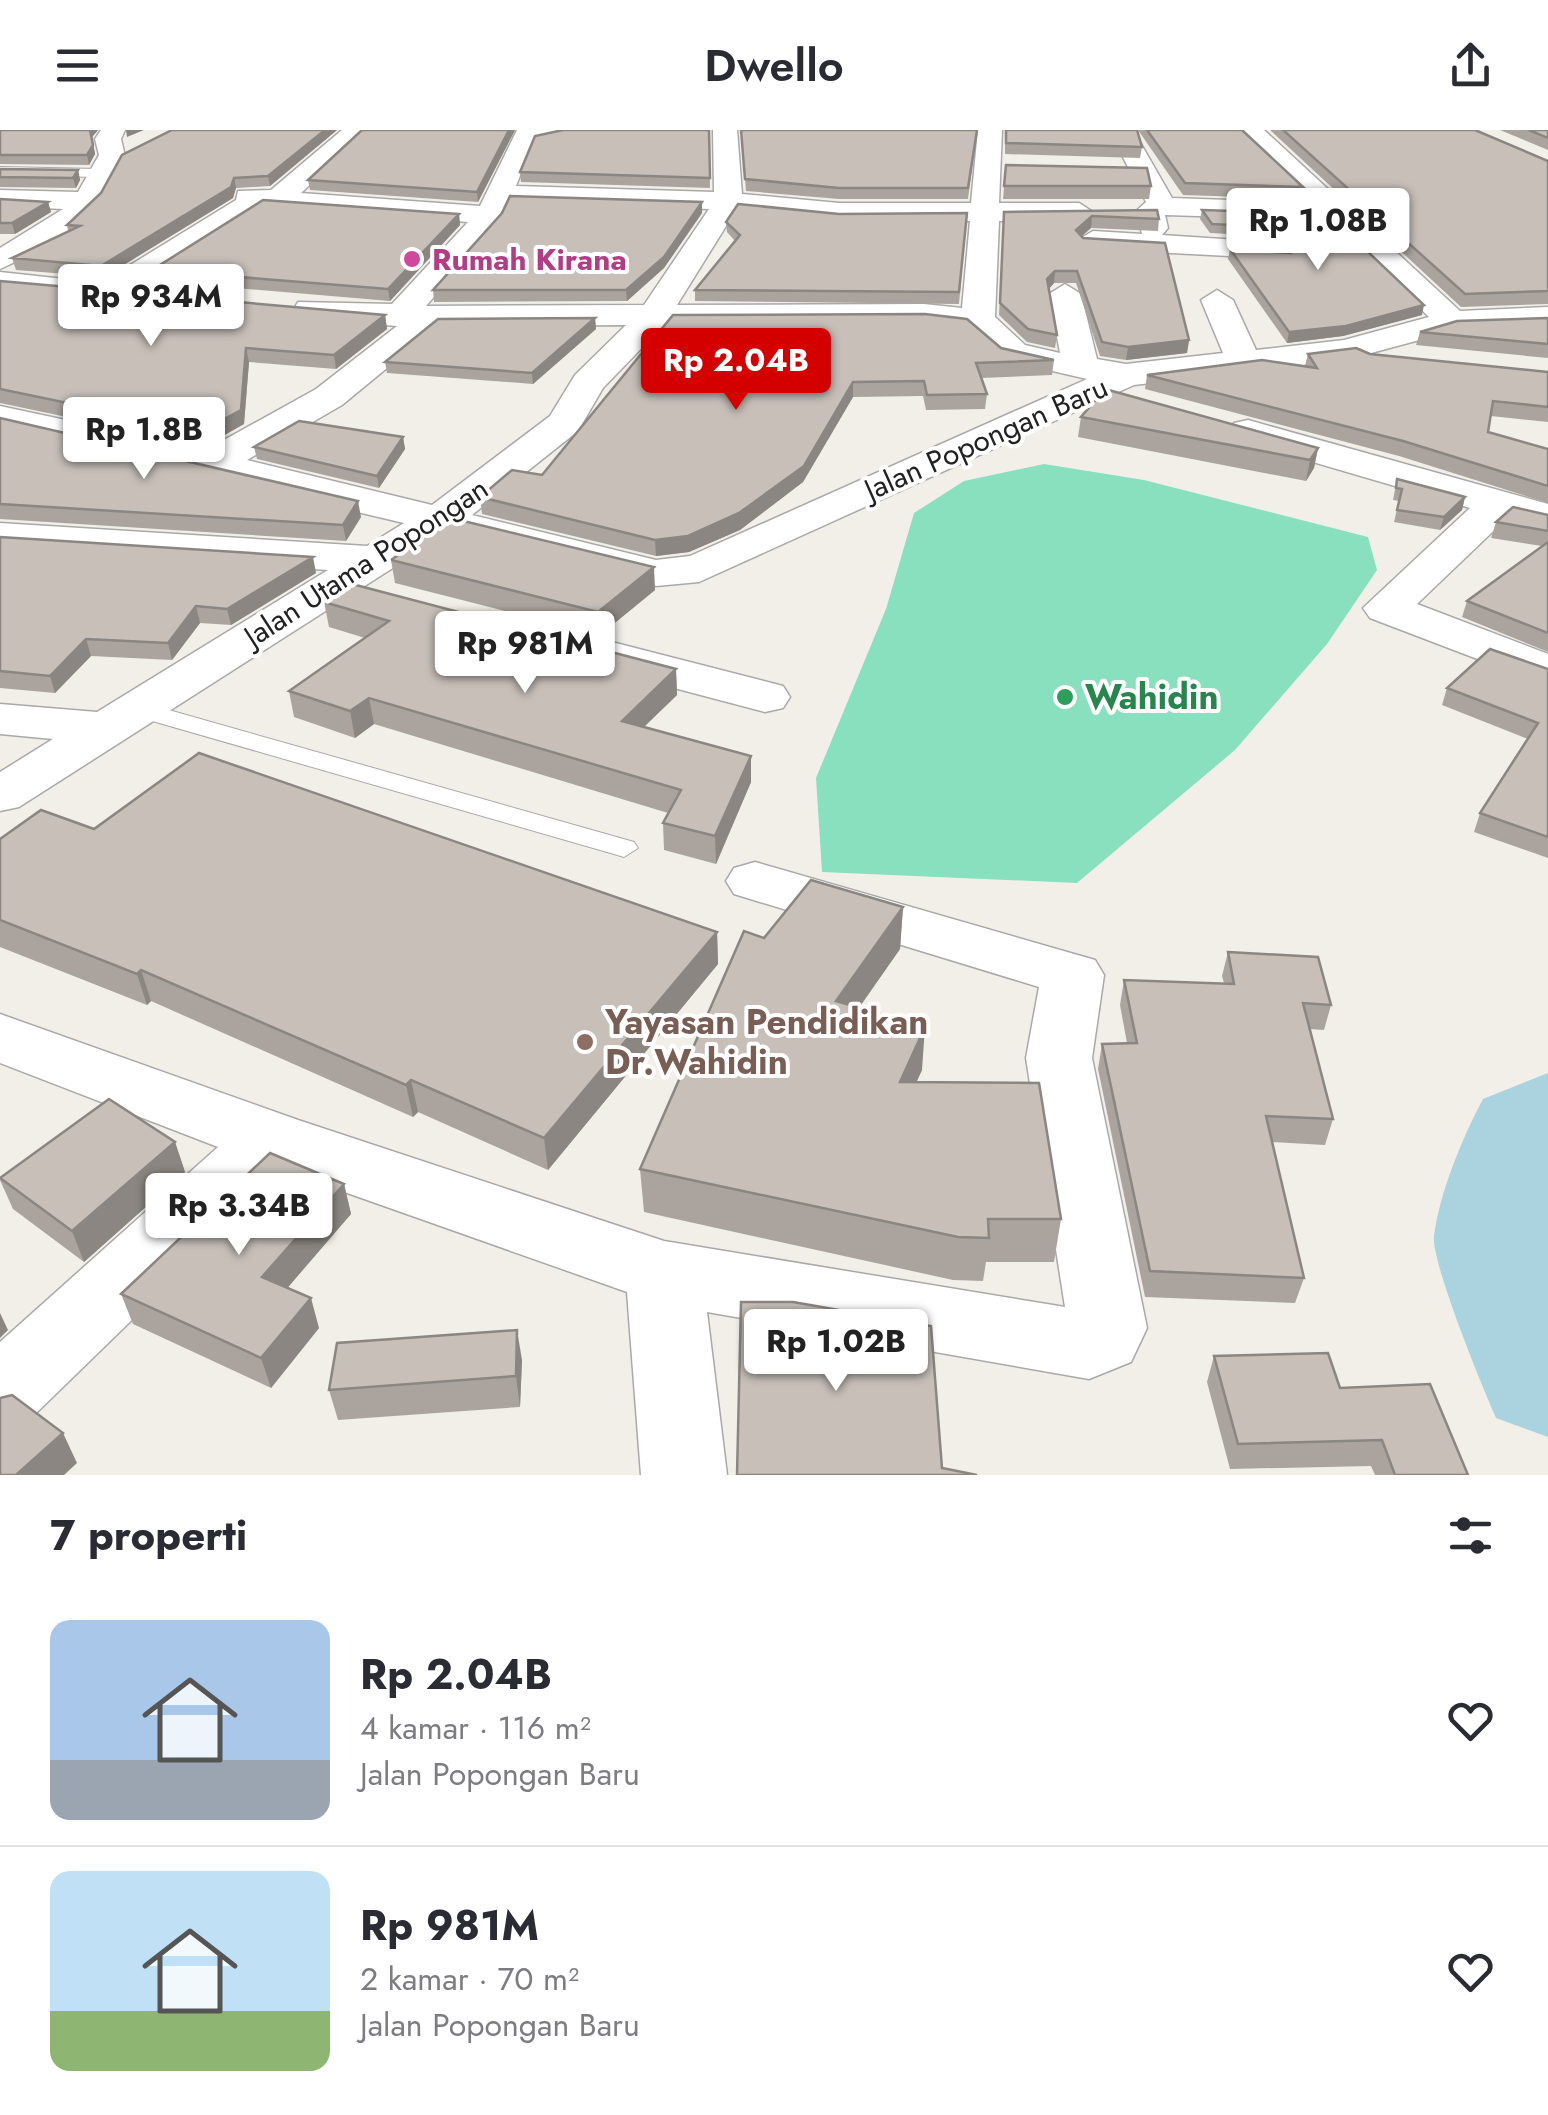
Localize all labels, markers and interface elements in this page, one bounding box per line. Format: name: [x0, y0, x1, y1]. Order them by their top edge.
text: Dwello: [704, 33, 844, 98]
icon: menu: [50, 38, 105, 93]
icon: share: [1443, 38, 1498, 93]
pin: Rp 1.08B: [1215, 188, 1421, 273]
text: Rp 1.08B: [1248, 197, 1388, 243]
place label: Rumah Kirana: [432, 238, 627, 281]
marker: Rumah Kirana: [401, 248, 423, 270]
pin: Rp 934M: [59, 264, 243, 349]
text: Rp 934M: [80, 273, 222, 319]
pin: Rp 2.04B: [633, 328, 839, 413]
text: Rp 2.04B: [663, 337, 809, 383]
street label: Jalan Popongan Baru: [854, 365, 1115, 513]
pin: Rp 1.8B: [52, 397, 236, 482]
text: Rp 1.8B: [85, 406, 203, 452]
street label: Jalan Utama Popongan: [232, 467, 497, 659]
pin: Rp 981M: [433, 611, 617, 696]
text: Rp 981M: [457, 620, 593, 666]
place label: Wahidin: [1085, 672, 1219, 722]
marker: Wahidin: [1054, 686, 1076, 708]
place label: Yayasan Pendidikan Dr.Wahidin: [604, 997, 928, 1087]
marker: Yayasan Pendidikan Dr.Wahidin: [574, 1031, 596, 1053]
pin: Rp 3.34B: [136, 1173, 342, 1258]
text: Rp 3.34B: [167, 1182, 311, 1228]
pin: Rp 1.02B: [733, 1309, 939, 1394]
text: Rp 1.02B: [766, 1318, 906, 1364]
text: 7 properti: [50, 1505, 247, 1566]
icon: filters: [1443, 1508, 1498, 1563]
text: Rp 2.04B: [360, 1644, 552, 1705]
icon: home: [130, 1660, 250, 1780]
icon: heart: [1443, 1693, 1498, 1748]
text: 4 kamar · 116 m²: [360, 1705, 591, 1751]
text: Jalan Popongan Baru: [360, 1751, 640, 1797]
text: Rp 981M: [360, 1895, 539, 1956]
icon: home: [130, 1911, 250, 2031]
icon: heart: [1443, 1944, 1498, 1999]
text: 2 kamar · 70 m²: [360, 1956, 579, 2002]
text: Jalan Popongan Baru: [360, 2002, 640, 2048]

